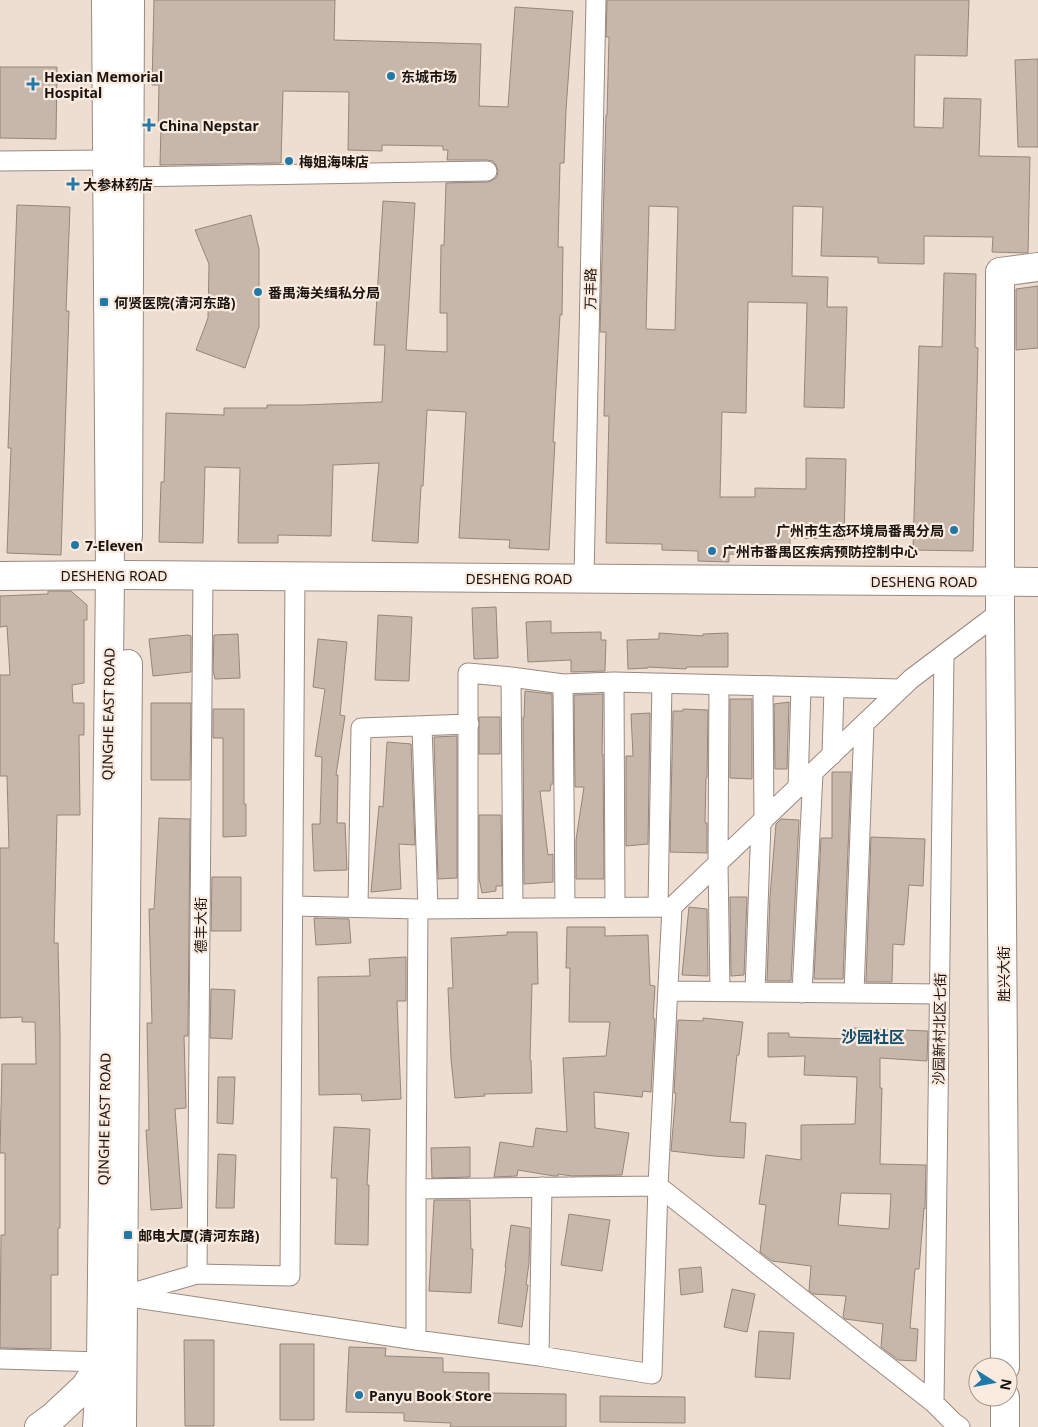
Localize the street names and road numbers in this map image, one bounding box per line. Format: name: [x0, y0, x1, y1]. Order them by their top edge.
street label: 万丰路: [580, 268, 600, 310]
street label: DESHENG ROAD: [61, 566, 167, 585]
street label: DESHENG ROAD: [466, 569, 572, 588]
street label: DESHENG ROAD: [871, 572, 977, 591]
street label: QINGHE EAST ROAD: [97, 648, 119, 780]
street label: 德丰大街: [191, 897, 210, 953]
street label: 胜兴大街: [994, 946, 1013, 1002]
street label: 沙园新村北区七街: [929, 973, 949, 1085]
street label: QINGHE EAST ROAD: [93, 1053, 115, 1185]

